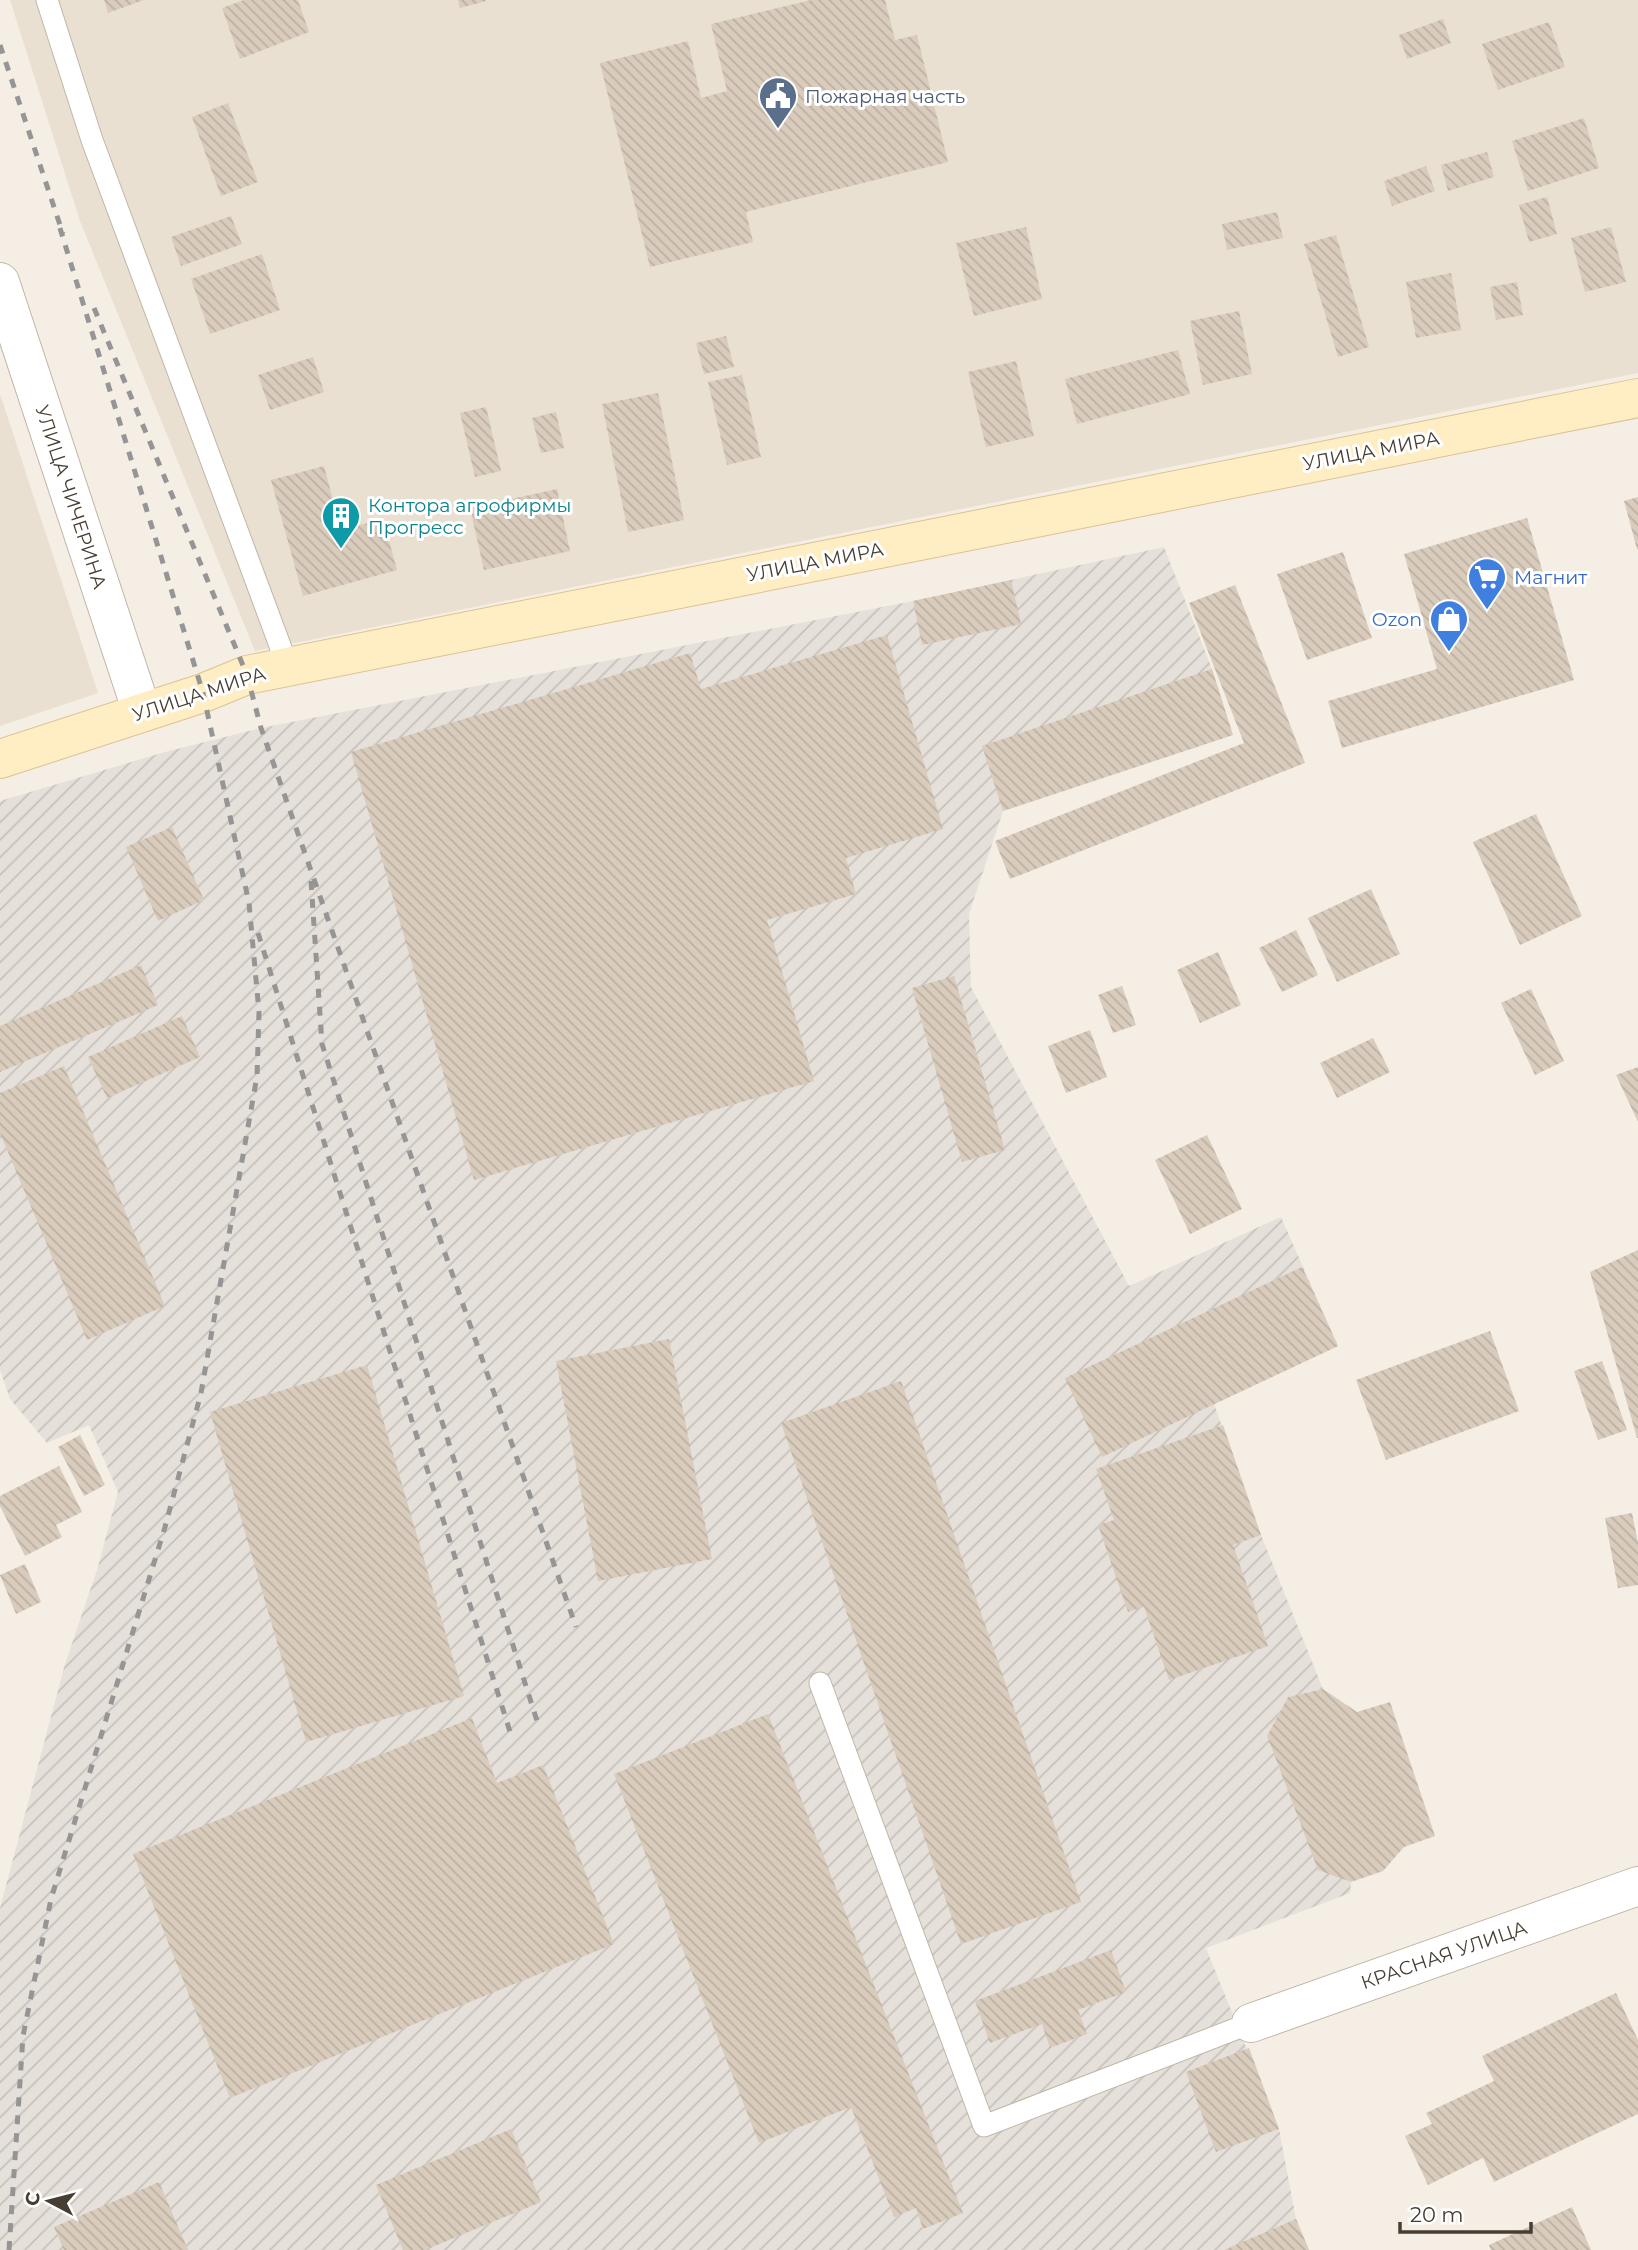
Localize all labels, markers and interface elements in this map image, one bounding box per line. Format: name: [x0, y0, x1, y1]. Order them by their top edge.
public building icon: Пожарная часть: [757, 75, 799, 130]
place label: Пожарная часть: [805, 85, 965, 108]
street label: УЛИЦА ЧИЧЕРИНА: [30, 402, 112, 592]
street label: УЛИЦА МИРА: [1301, 426, 1441, 476]
place label: Контора агрофирмы Прогресс: [368, 494, 572, 539]
building icon: Контора агрофирмы Прогресс: [320, 495, 362, 550]
street label: УЛИЦА МИРА: [745, 537, 885, 587]
supermarket icon: Магнит: [1466, 556, 1508, 611]
place label: Магнит: [1514, 566, 1587, 589]
shop icon: Ozon: [1428, 598, 1470, 653]
place label: Ozon: [1372, 608, 1422, 631]
street label: УЛИЦА МИРА: [130, 662, 268, 726]
street label: КРАСНАЯ УЛИЦА: [1358, 1916, 1530, 1994]
north arrow: [14, 2166, 84, 2236]
scale bar: [1400, 2190, 1531, 2234]
text: С: [20, 2191, 45, 2207]
text: 20 m: [1410, 2202, 1464, 2227]

